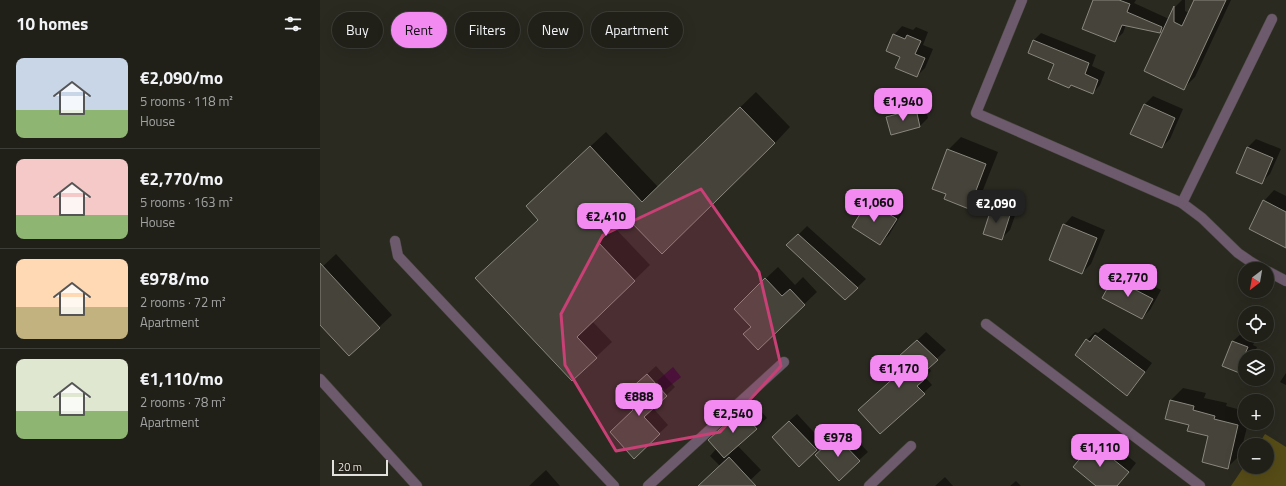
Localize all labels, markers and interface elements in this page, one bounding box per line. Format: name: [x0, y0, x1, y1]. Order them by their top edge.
text: 10 homes: [16, 11, 88, 37]
chip: Buy: [332, 12, 383, 48]
chip: Rent: [391, 12, 447, 48]
chip: Filters: [455, 12, 520, 48]
chip: New: [528, 12, 583, 48]
chip: Apartment: [591, 12, 683, 48]
icon: filters: [282, 13, 304, 35]
text: €2,090/mo: [140, 65, 223, 91]
icon: home: [48, 74, 96, 122]
pin: €1,940: [870, 88, 936, 122]
text: 5 rooms · 118 m²: [140, 91, 233, 111]
text: €1,940: [883, 91, 923, 111]
text: House: [140, 111, 175, 131]
text: €2,770/mo: [140, 166, 223, 192]
icon: home: [48, 175, 96, 223]
pin: €1,060: [841, 189, 907, 223]
pin: €2,090: [963, 190, 1029, 224]
text: 5 rooms · 163 m²: [140, 192, 233, 212]
text: €1,060: [854, 192, 894, 212]
text: €2,090: [976, 193, 1016, 213]
pin: €2,410: [573, 203, 639, 237]
text: €2,410: [586, 206, 626, 226]
text: House: [140, 212, 175, 232]
north arrow: [1238, 262, 1274, 298]
map controls: [1238, 262, 1274, 474]
pin: €2,770: [1095, 264, 1161, 298]
text: €978/mo: [140, 266, 209, 292]
text: €2,770: [1108, 267, 1148, 287]
icon: home: [48, 275, 96, 323]
text: 2 rooms · 72 m²: [140, 292, 226, 312]
button: locate: [1238, 306, 1274, 342]
text: Apartment: [140, 312, 199, 332]
button: layers: [1238, 350, 1274, 386]
pin: €1,170: [866, 355, 932, 389]
text: €1,170: [879, 358, 919, 378]
text: €1,110/mo: [140, 366, 223, 392]
icon: home: [48, 375, 96, 423]
pin: €888: [615, 383, 663, 417]
text: €888: [624, 386, 654, 406]
text: 2 rooms · 78 m²: [140, 392, 226, 412]
button: +: [1238, 394, 1274, 430]
pin: €2,540: [700, 400, 766, 434]
text: €2,540: [713, 403, 753, 423]
text: Apartment: [140, 412, 199, 432]
pin: €978: [814, 424, 862, 458]
text: €978: [823, 427, 853, 447]
pin: €1,110: [1067, 434, 1133, 468]
text: €1,110: [1080, 437, 1120, 457]
button: −: [1238, 438, 1274, 474]
scale bar: [332, 458, 388, 477]
text: 20 m: [338, 459, 362, 475]

